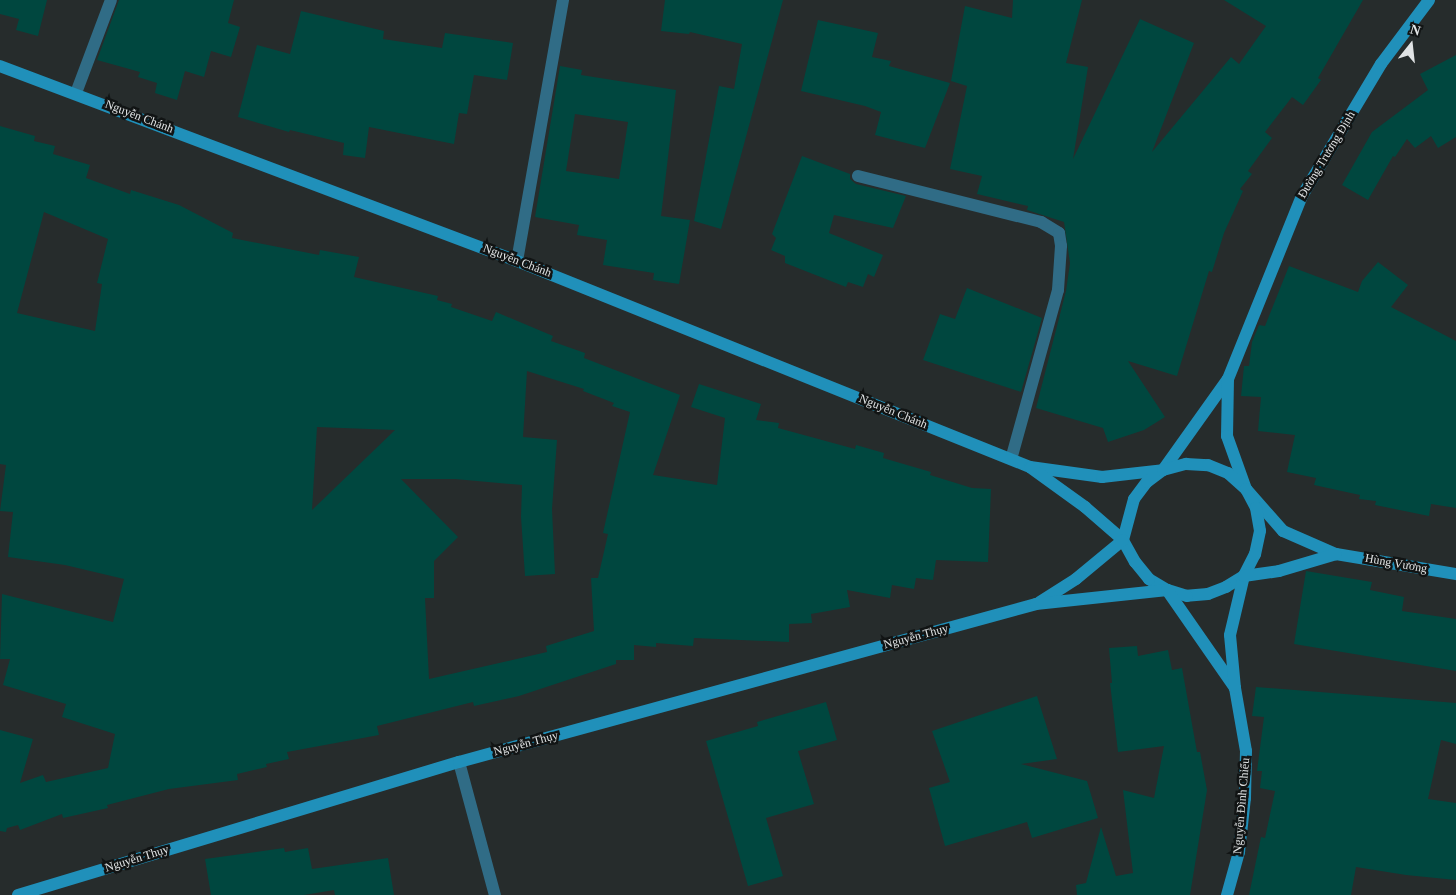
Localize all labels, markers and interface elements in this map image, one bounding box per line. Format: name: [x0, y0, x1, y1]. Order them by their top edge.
north arrow: [1386, 20, 1436, 70]
text: N: [1408, 21, 1422, 39]
street label: Nguyễn Chánh: [103, 97, 175, 137]
street label: Đường Trương Định: [1295, 109, 1359, 201]
street label: Nguyễn Chánh: [481, 241, 553, 281]
street label: Nguyễn Chánh: [857, 392, 929, 432]
street label: Hùng Vương: [1364, 551, 1428, 577]
street label: Nguyễn Thụy: [882, 621, 950, 653]
street label: Nguyễn Thụy: [492, 728, 560, 760]
street label: Nguyễn Đình Chiểu: [1231, 757, 1253, 855]
street label: Nguyễn Thụy: [103, 842, 171, 876]

